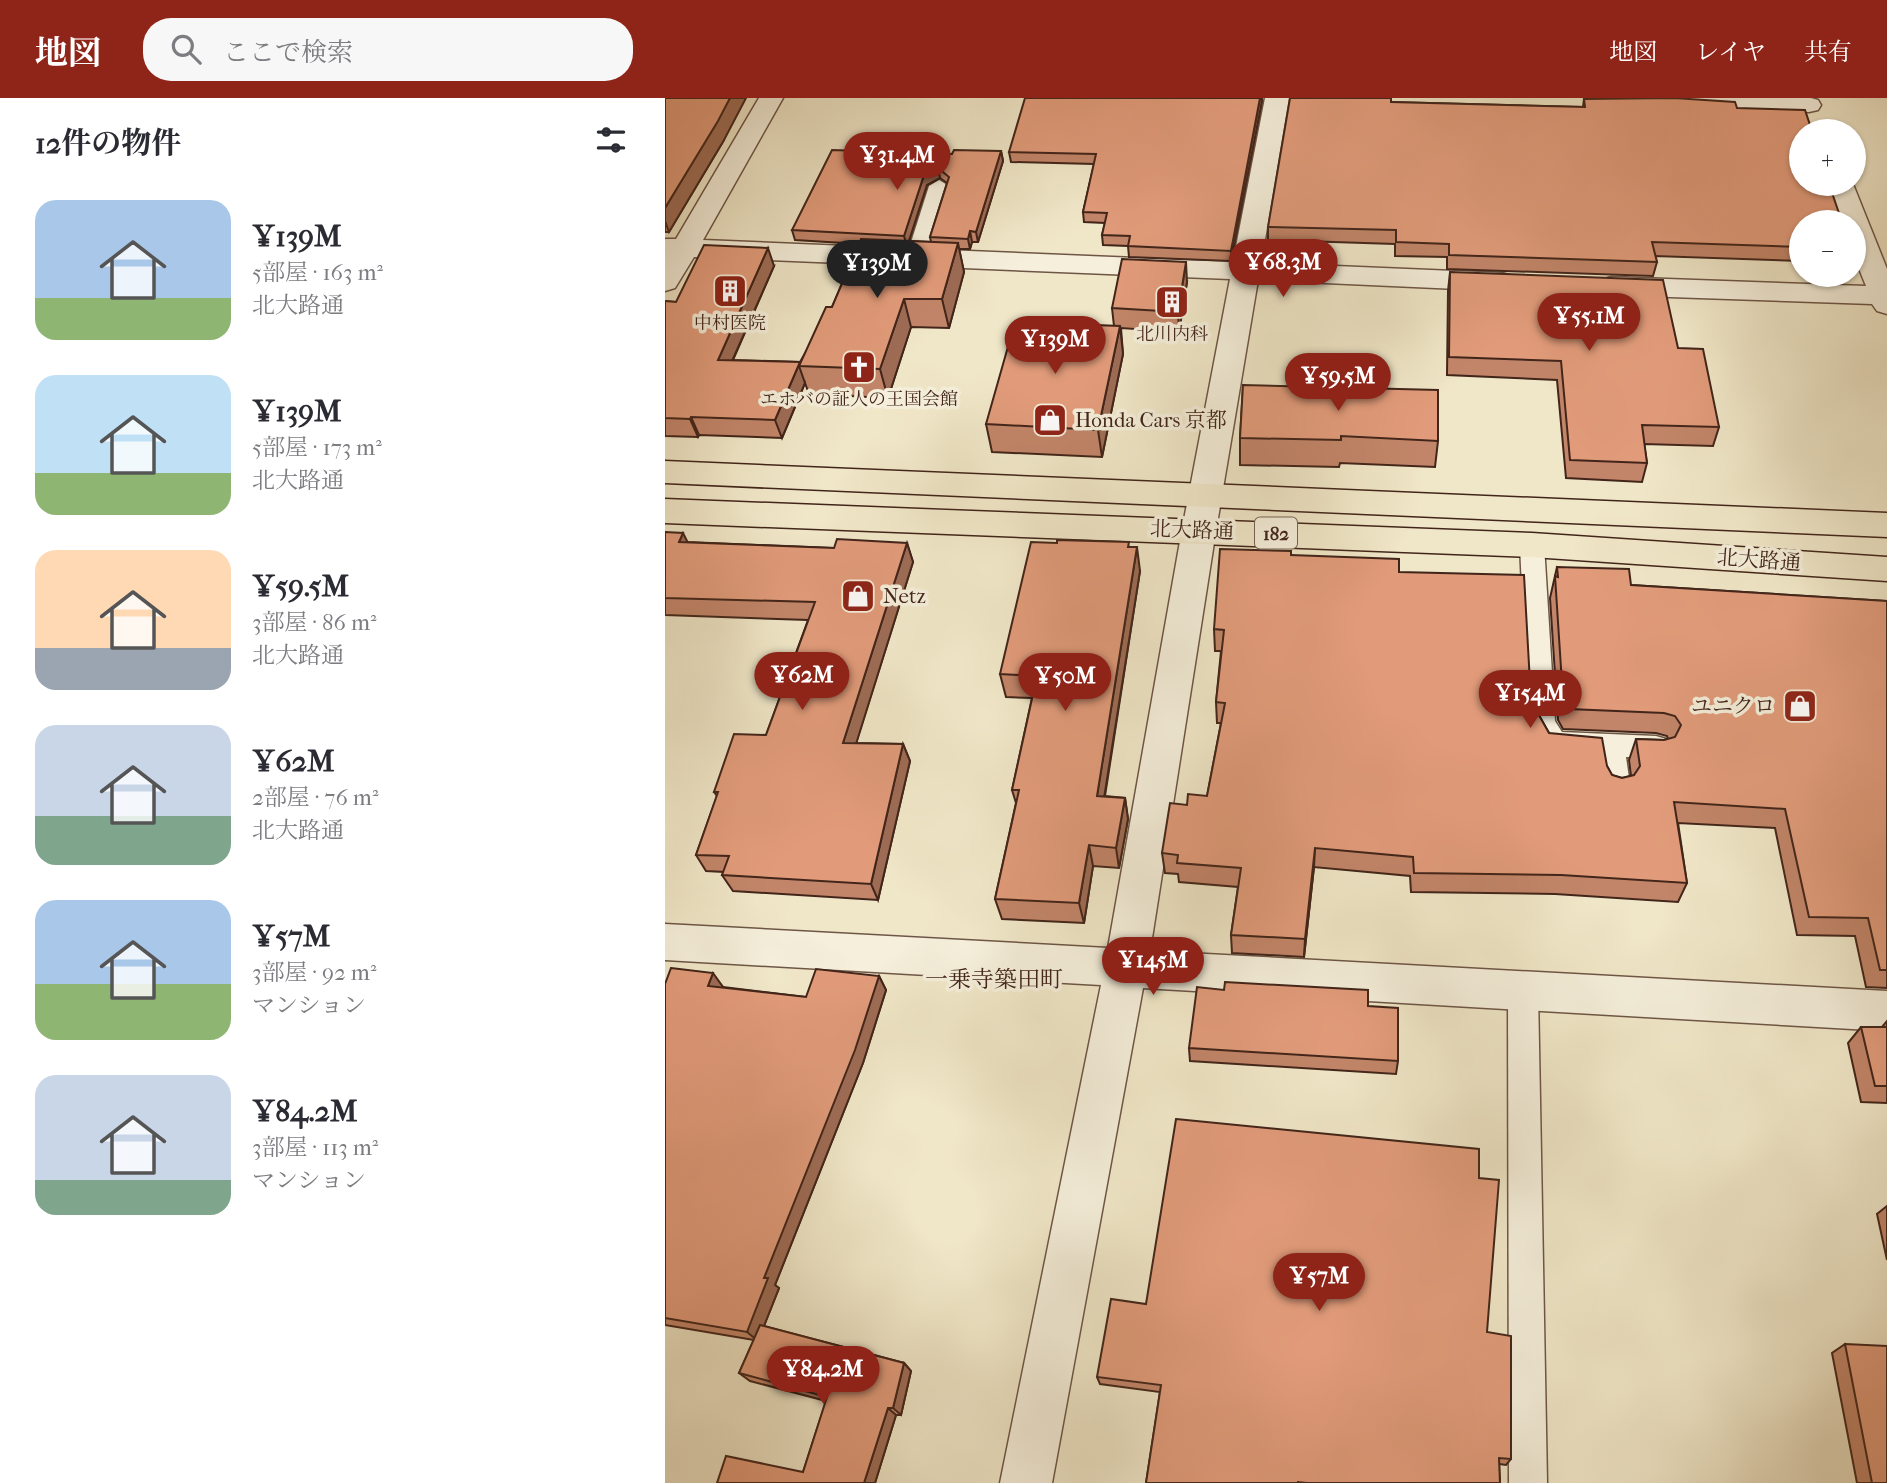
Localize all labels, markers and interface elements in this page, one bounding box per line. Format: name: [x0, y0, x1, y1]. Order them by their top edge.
search box: [143, 18, 633, 81]
icon: search: [167, 30, 205, 68]
text: 地図: [35, 34, 101, 73]
text: ここで検索: [223, 37, 353, 68]
text: 地図: [1609, 38, 1657, 66]
text: レイヤ: [1695, 38, 1766, 66]
text: 共有: [1804, 38, 1852, 66]
map controls: [1789, 119, 1866, 287]
button: +: [1789, 119, 1866, 196]
icon: filters: [592, 121, 630, 159]
text: 12件の物件: [35, 126, 181, 161]
pin: ¥31.4M: [840, 132, 954, 192]
text: ¥31.4M: [859, 141, 935, 168]
button: −: [1789, 210, 1866, 287]
text: ¥139M: [252, 219, 342, 254]
icon: home: [91, 228, 175, 312]
pin: ¥139M: [828, 240, 926, 300]
pin: ¥68.3M: [1226, 240, 1340, 299]
text: ¥68.3M: [1245, 248, 1321, 275]
text: ¥139M: [843, 249, 911, 276]
text: 5部屋 · 163 m²: [252, 259, 383, 286]
building icon: 中村医院: [711, 272, 749, 310]
building icon: 北川内科: [1153, 283, 1191, 321]
text: 北大路通: [252, 292, 344, 319]
pin: ¥55.1M: [1532, 294, 1646, 353]
text: ¥55.1M: [1553, 302, 1625, 329]
place label: 中村医院: [694, 313, 766, 334]
pin: ¥139M: [1006, 316, 1104, 376]
place label: 北川内科: [1136, 324, 1208, 345]
text: ¥139M: [1021, 325, 1089, 352]
church icon: エホバの証人の王国会館: [840, 348, 878, 386]
pin: ¥59.5M: [1281, 354, 1395, 413]
text: ¥59.5M: [1301, 362, 1375, 389]
place label: エホバの証人の王国会館: [760, 389, 958, 410]
text: ¥139M: [252, 394, 342, 429]
shop icon: Honda Cars 京都: [1031, 401, 1069, 439]
icon: home: [91, 403, 175, 487]
place label: Honda Cars 京都: [1075, 408, 1227, 432]
text: 5部屋 · 173 m²: [252, 434, 382, 461]
text: 北大路通: [252, 467, 344, 494]
street label: 北大路通: [1150, 517, 1234, 543]
road number: 182: [1255, 518, 1297, 548]
street label: 北大路通: [1716, 545, 1802, 575]
text: ¥59.5M: [252, 569, 349, 604]
shop icon: Netz: [839, 577, 877, 615]
icon: home: [91, 578, 175, 662]
place label: Netz: [883, 584, 926, 608]
text: 3部屋 · 86 m²: [252, 609, 377, 636]
text: 北大路通: [252, 642, 344, 669]
pin: ¥62M: [761, 652, 843, 712]
pin: ¥50M: [1024, 654, 1106, 713]
text: ¥62M: [770, 661, 834, 688]
text: ¥50M: [1034, 662, 1096, 689]
pin: ¥154M: [1481, 670, 1579, 730]
text: ¥154M: [1495, 679, 1565, 706]
shop icon: ユニクロ: [1781, 687, 1819, 725]
place label: ユニクロ: [1691, 694, 1775, 718]
text: ¥62M: [252, 744, 334, 779]
icon: home: [91, 753, 175, 837]
text: 2部屋 · 76 m²: [252, 784, 378, 811]
text: 北大路通: [252, 817, 344, 844]
text: ¥57M: [252, 919, 330, 954]
icon: home: [91, 928, 175, 1012]
pin: ¥145M: [1104, 937, 1202, 997]
text: ¥145M: [1118, 946, 1188, 973]
text: 3部屋 · 92 m²: [252, 959, 376, 986]
district label: 一乗寺築田町: [925, 966, 1063, 993]
text: マンション: [252, 992, 366, 1019]
text: ¥84.2M: [252, 1094, 357, 1129]
icon: home: [91, 1103, 175, 1187]
text: 3部屋 · 113 m²: [252, 1134, 378, 1161]
text: マンション: [252, 1167, 366, 1194]
pin: ¥57M: [1278, 1254, 1360, 1313]
text: ¥57M: [1289, 1262, 1349, 1289]
pin: ¥84.2M: [766, 1346, 880, 1406]
text: ¥84.2M: [783, 1355, 863, 1382]

